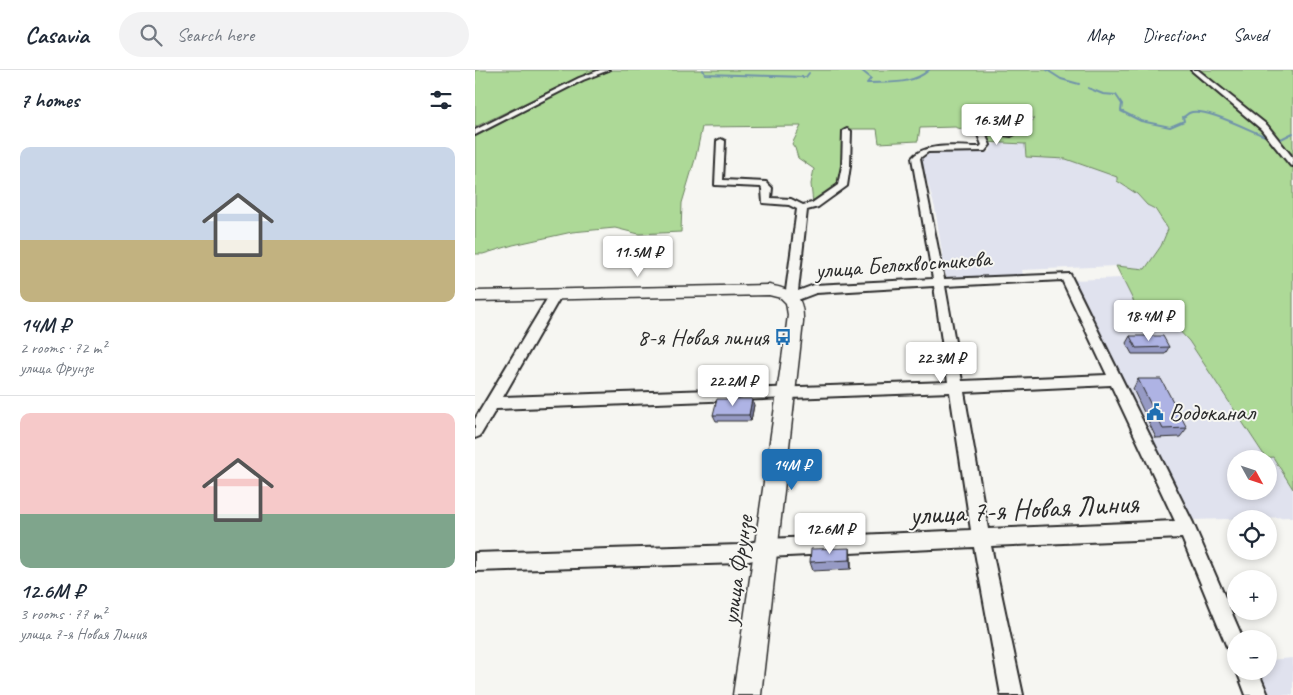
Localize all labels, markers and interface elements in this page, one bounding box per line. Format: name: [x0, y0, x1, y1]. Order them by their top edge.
search box: [119, 12, 469, 57]
text: Casavia: [25, 20, 89, 50]
icon: search: [137, 21, 165, 49]
text: Search here: [177, 23, 254, 47]
text: Map: [1087, 24, 1114, 46]
text: Directions: [1142, 24, 1205, 46]
text: Saved: [1233, 24, 1268, 46]
icon: filters: [427, 86, 455, 114]
text: 7 homes: [20, 87, 79, 113]
pin: 16.3M ₽: [951, 104, 1043, 146]
text: 16.3M ₽: [973, 110, 1021, 130]
icon: home: [193, 180, 283, 270]
pin: 11.5M ₽: [592, 236, 684, 278]
text: 11.5M ₽: [614, 242, 662, 262]
street label: улица Белохвостикова: [812, 243, 994, 285]
pin: 18.4M ₽: [1103, 300, 1195, 342]
text: 18.4M ₽: [1125, 306, 1173, 326]
text: 14M ₽: [20, 312, 70, 338]
place label: 8-я Новая линия: [637, 322, 770, 352]
bus stop icon: 8-я Новая линия: [773, 327, 793, 347]
text: 2 rooms · 72 m²: [20, 338, 106, 358]
pin: 22.3M ₽: [895, 342, 987, 384]
text: 22.3M ₽: [917, 348, 965, 368]
text: улица Фрунзе: [20, 358, 93, 378]
pin: 22.2M ₽: [687, 364, 779, 407]
text: 22.2M ₽: [709, 371, 757, 391]
place label: Водоканал: [1169, 397, 1256, 427]
public building icon: Водоканал: [1145, 402, 1165, 422]
icon: home: [193, 445, 283, 535]
pin: 14M ₽: [757, 448, 827, 491]
north arrow: [1227, 450, 1277, 500]
map controls: [1227, 450, 1277, 680]
text: 14M ₽: [773, 455, 811, 475]
street label: улица 7-я Новая Линия: [907, 484, 1141, 534]
button: locate: [1227, 510, 1277, 560]
street label: улица Фрунзе: [714, 511, 760, 629]
pin: 12.6M ₽: [784, 512, 876, 555]
text: 12.6M ₽: [806, 519, 854, 539]
button: +: [1227, 570, 1277, 620]
text: 12.6M ₽: [20, 578, 84, 604]
text: 3 rooms · 77 m²: [20, 604, 106, 624]
text: улица 7-я Новая Линия: [20, 624, 146, 644]
button: −: [1227, 630, 1277, 680]

